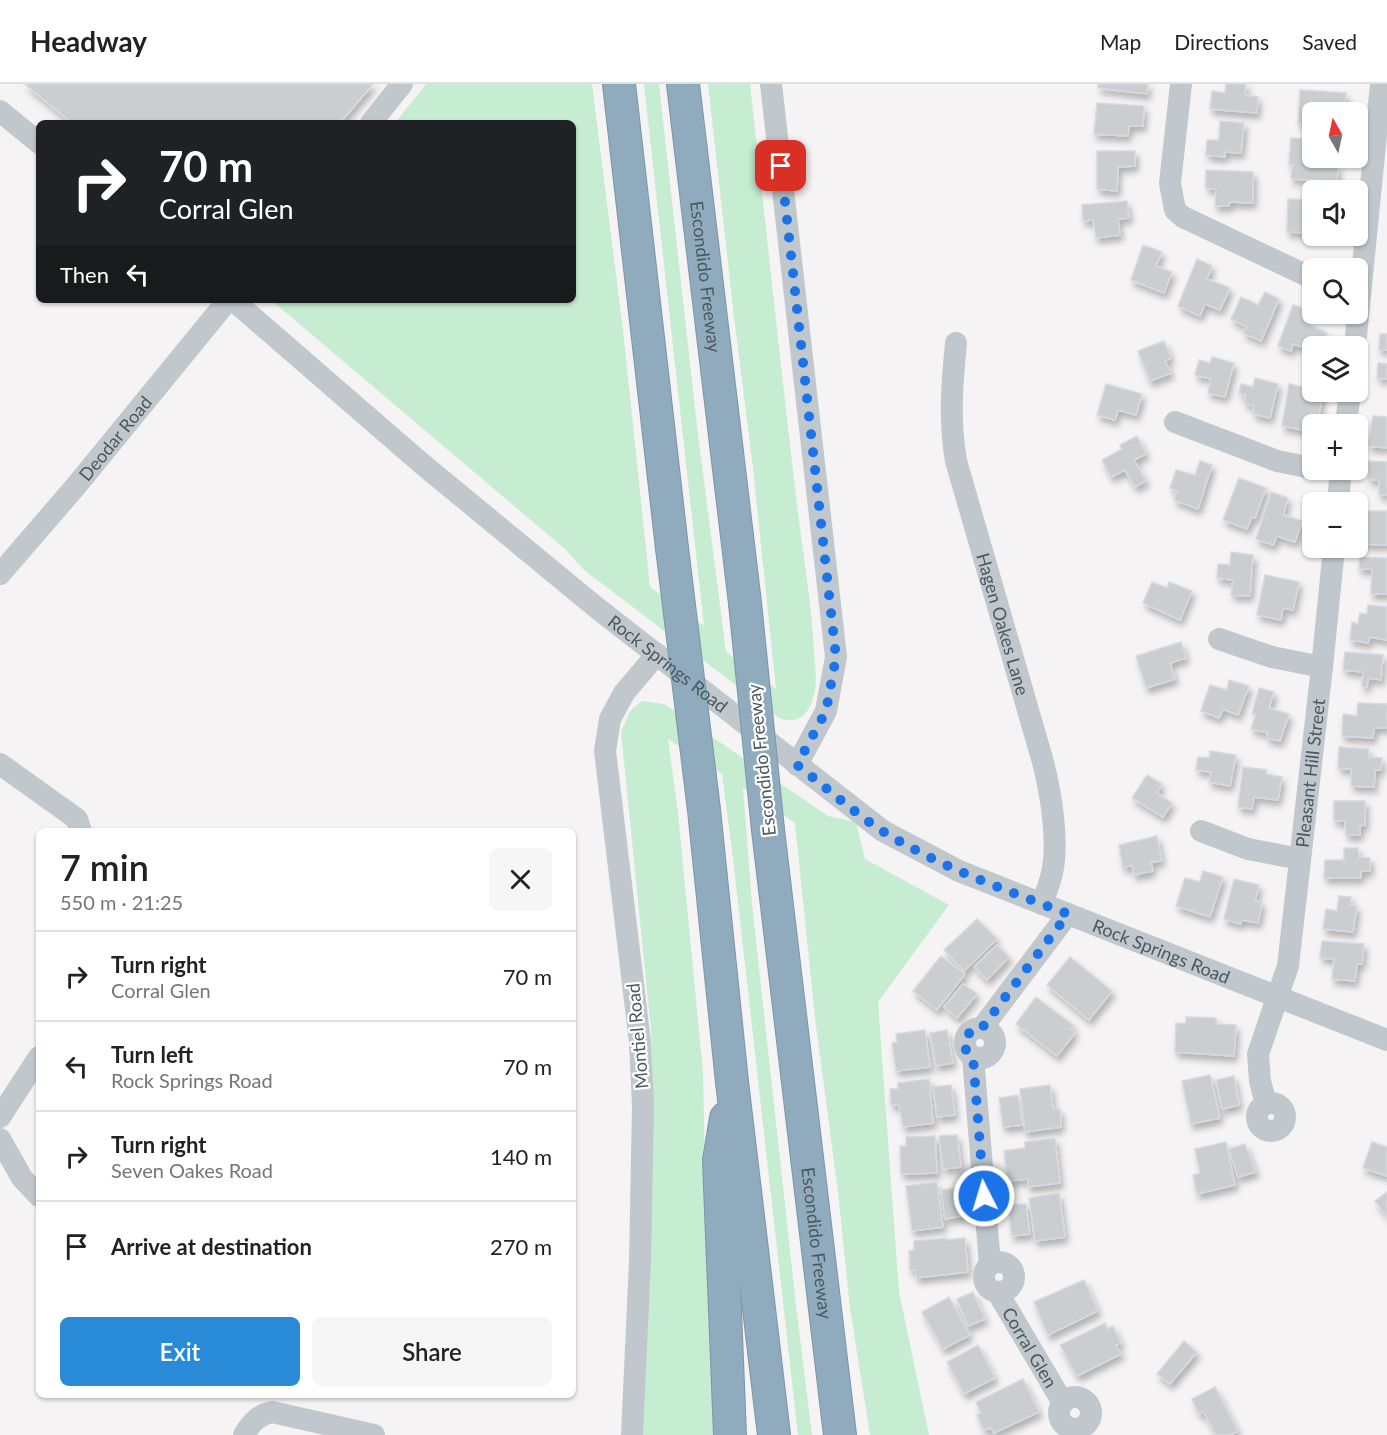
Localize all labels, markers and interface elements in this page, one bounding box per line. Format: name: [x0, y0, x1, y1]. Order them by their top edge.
text: Headway: [30, 24, 147, 58]
text: Map: [1100, 29, 1141, 54]
text: Directions: [1174, 29, 1269, 54]
text: Saved: [1302, 29, 1357, 54]
north arrow: [1302, 102, 1368, 168]
map controls: [1302, 102, 1368, 558]
pin: [755, 140, 806, 191]
text: 70 m: [159, 141, 253, 191]
icon: right: [60, 144, 138, 222]
icon: arrive: [764, 149, 797, 182]
button: sound: [1302, 180, 1368, 246]
text: Corral Glen: [159, 192, 294, 225]
street label: Escondido Freeway: [686, 200, 726, 354]
icon: left: [121, 258, 154, 291]
button: search: [1302, 258, 1368, 324]
text: Then: [60, 261, 109, 288]
button: layers: [1302, 336, 1368, 402]
street label: Deodar Road: [74, 391, 156, 485]
button: +: [1302, 414, 1368, 480]
button: −: [1302, 492, 1368, 558]
street label: Hagen Oakes Lane: [972, 550, 1034, 698]
street label: Rock Springs Road: [604, 610, 732, 717]
street label: Escondido Freeway: [742, 682, 780, 837]
street label: Pleasant Hill Street: [1291, 697, 1329, 849]
text: 7 min: [60, 845, 149, 889]
button: close: [489, 848, 552, 911]
text: 550 m · 21:25: [60, 890, 183, 914]
street label: Rock Springs Road: [1090, 914, 1233, 988]
text: Turn right: [111, 951, 206, 978]
icon: right: [60, 960, 93, 993]
text: 70 m: [503, 963, 552, 990]
text: Corral Glen: [111, 978, 211, 1002]
street label: Montiel Road: [621, 982, 653, 1090]
text: Turn left: [111, 1041, 193, 1068]
icon: left: [60, 1050, 93, 1083]
text: 70 m: [503, 1053, 552, 1080]
text: Rock Springs Road: [111, 1068, 273, 1092]
text: Turn right: [111, 1131, 206, 1158]
icon: right: [60, 1140, 93, 1173]
text: 140 m: [490, 1143, 552, 1170]
text: Seven Oakes Road: [111, 1158, 273, 1182]
position arrow: [952, 1164, 1016, 1228]
street label: Escondido Freeway: [797, 1166, 837, 1321]
icon: arrive: [60, 1230, 93, 1263]
text: Arrive at destination: [111, 1233, 312, 1260]
text: 270 m: [490, 1233, 552, 1260]
street label: Corral Glen: [998, 1303, 1062, 1391]
button: Exit: [60, 1317, 300, 1386]
button: Share: [312, 1317, 552, 1386]

